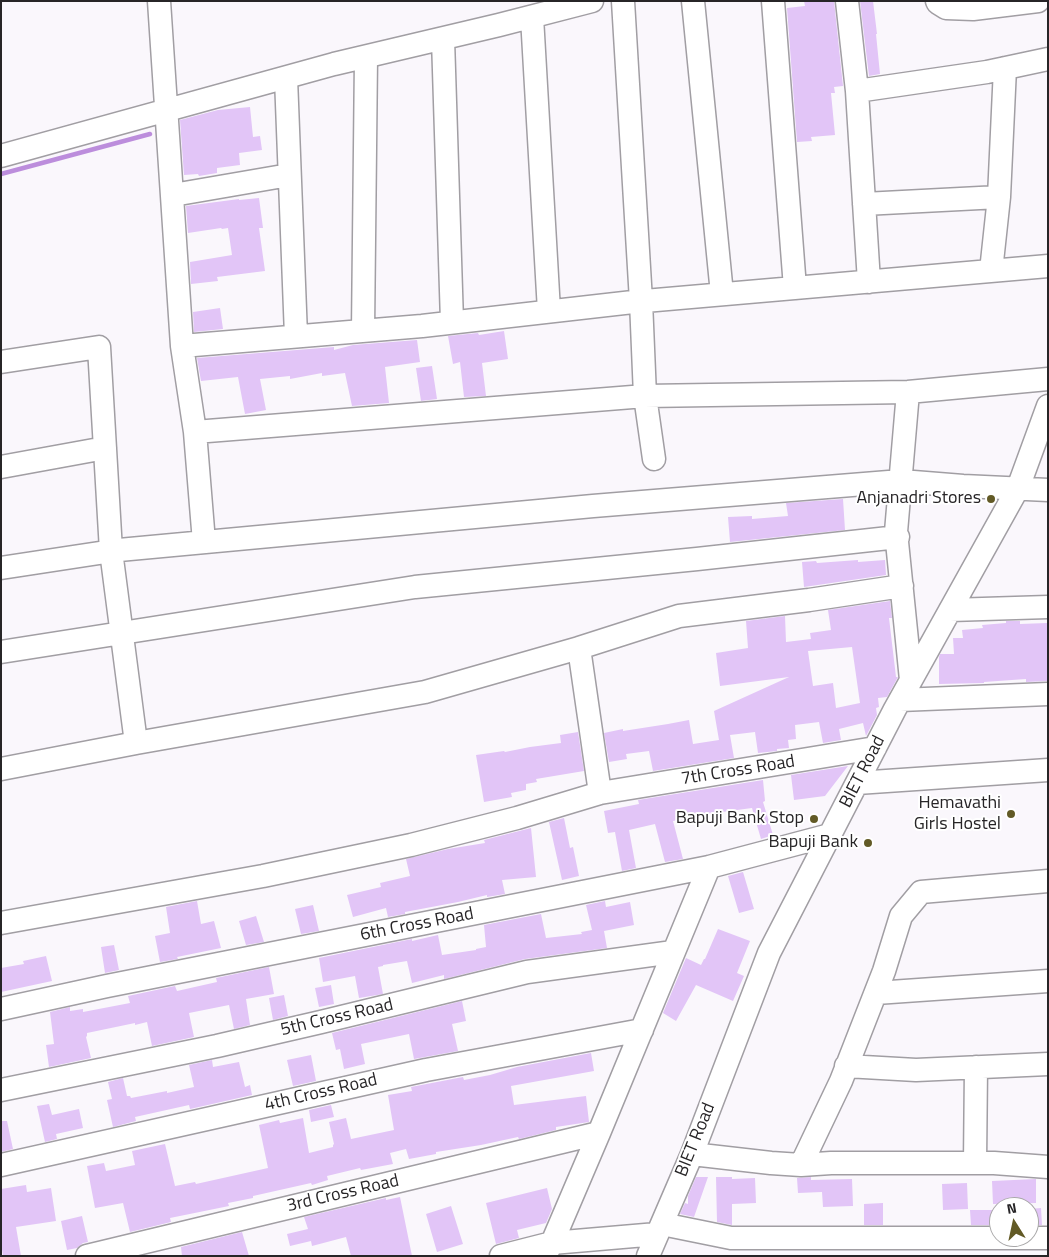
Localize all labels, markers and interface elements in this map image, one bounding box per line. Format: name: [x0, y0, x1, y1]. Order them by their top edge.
place label: Anjanadri Stores: [856, 488, 981, 510]
marker: Anjanadri Stores: [985, 493, 997, 505]
street label: BIET Road: [836, 732, 890, 812]
street label: 7th Cross Road: [680, 751, 796, 791]
place label: Hemavathi Girls Hostel: [914, 793, 1001, 836]
place label: Bapuji Bank Stop: [676, 808, 804, 830]
marker: Hemavathi Girls Hostel: [1005, 808, 1017, 820]
marker: Bapuji Bank Stop: [808, 813, 820, 825]
place label: Bapuji Bank: [769, 832, 858, 854]
marker: Bapuji Bank: [862, 837, 874, 849]
street label: 6th Cross Road: [359, 903, 475, 947]
street label: 5th Cross Road: [279, 995, 395, 1041]
street label: 4th Cross Road: [263, 1070, 379, 1116]
street label: BIET Road: [671, 1100, 721, 1180]
street label: 3rd Cross Road: [285, 1171, 401, 1217]
north arrow: [989, 1197, 1039, 1247]
text: N: [1005, 1197, 1018, 1219]

